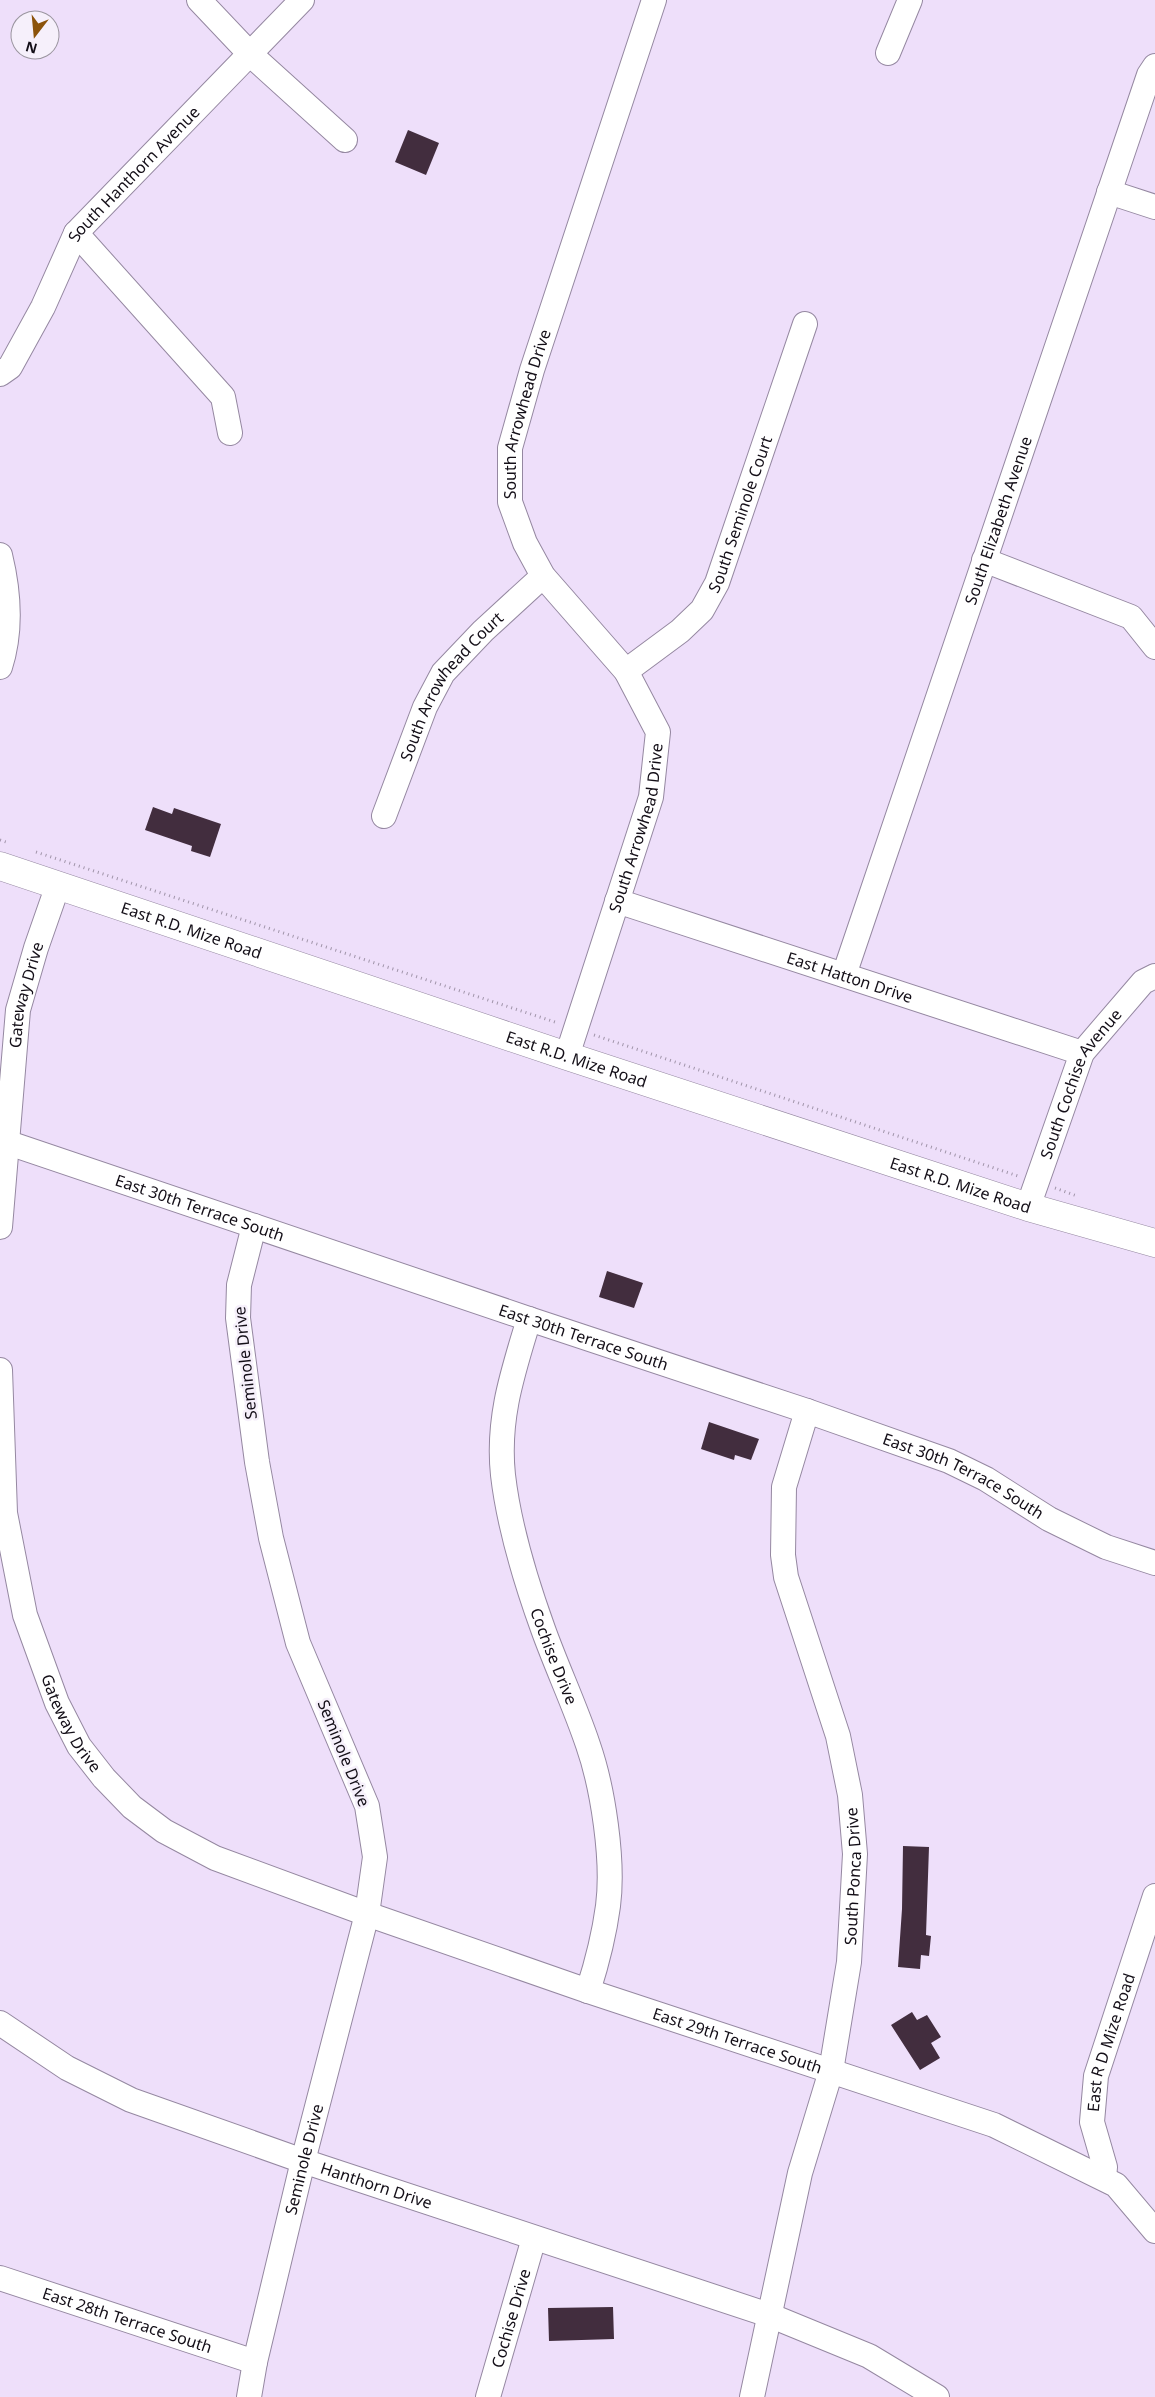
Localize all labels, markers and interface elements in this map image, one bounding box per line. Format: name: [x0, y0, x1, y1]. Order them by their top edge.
north arrow: [10, 10, 60, 60]
text: N: [23, 37, 39, 59]
street label: South Hanthorn Avenue: [63, 101, 204, 245]
street label: South Arrowhead Drive: [499, 326, 556, 499]
street label: South Seminole Court: [703, 433, 777, 597]
street label: South Elizabeth Avenue: [959, 433, 1037, 608]
street label: South Arrowhead Court: [395, 607, 508, 764]
street label: South Arrowhead Drive: [603, 742, 668, 915]
street label: East R.D. Mize Road: [118, 896, 265, 964]
street label: Gateway Drive: [4, 939, 48, 1049]
street label: East Hatton Drive: [784, 946, 916, 1008]
street label: South Cochise Avenue: [1035, 1004, 1126, 1162]
street label: East R.D. Mize Road: [503, 1025, 650, 1092]
street label: East R.D. Mize Road: [887, 1152, 1034, 1218]
street label: East 30th Terrace South: [112, 1169, 287, 1246]
street label: East 30th Terrace South: [496, 1299, 671, 1375]
street label: Seminole Drive: [228, 1305, 262, 1421]
street label: East 30th Terrace South: [880, 1428, 1048, 1524]
street label: Cochise Drive: [525, 1605, 583, 1708]
street label: Gateway Drive: [36, 1671, 106, 1777]
street label: Seminole Drive: [313, 1696, 375, 1810]
street label: South Ponca Drive: [839, 1807, 866, 1946]
street label: East R D Mize Road: [1082, 1970, 1140, 2113]
street label: East 29th Terrace South: [650, 2002, 825, 2079]
street label: Seminole Drive: [280, 2102, 328, 2217]
street label: Hanthorn Drive: [318, 2157, 435, 2214]
street label: Cochise Drive: [486, 2266, 536, 2370]
street label: East 28th Terrace South: [40, 2282, 215, 2358]

